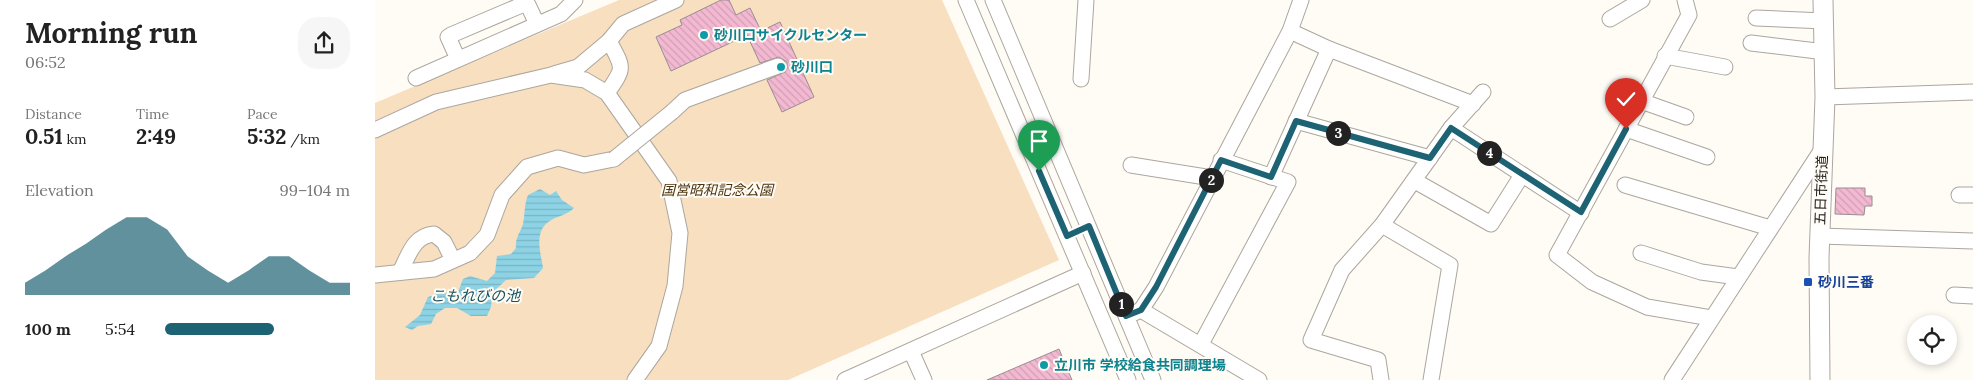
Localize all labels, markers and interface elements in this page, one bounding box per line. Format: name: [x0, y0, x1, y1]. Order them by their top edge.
text: Morning run: [25, 15, 197, 51]
button: share: [298, 17, 350, 69]
place label: 砂川口サイクルセンター: [714, 26, 867, 44]
marker: 砂川口サイクルセンター: [698, 29, 710, 41]
text: 06:52: [25, 52, 66, 72]
place label: 砂川口: [791, 58, 833, 76]
marker: 砂川口: [775, 61, 787, 73]
pin: [1605, 78, 1647, 129]
icon: check: [1612, 85, 1640, 113]
text: Distance: [25, 105, 82, 123]
text: Time: [136, 105, 169, 123]
text: Pace: [247, 105, 278, 123]
pin: [1018, 120, 1060, 171]
pin: 3: [1325, 120, 1351, 146]
text: 0.51: [25, 123, 63, 150]
text: 2:49: [136, 123, 176, 150]
text: 5:32: [247, 123, 287, 150]
text: 3: [1335, 124, 1342, 142]
icon: arrive: [1025, 127, 1053, 155]
text: km: [63, 130, 86, 148]
text: /km: [287, 130, 320, 148]
pin: 4: [1477, 140, 1501, 166]
text: 4: [1486, 144, 1493, 162]
street label: 五日市街道: [1811, 155, 1831, 225]
pin: 2: [1199, 168, 1223, 192]
text: 2: [1208, 171, 1215, 189]
text: Elevation: [25, 180, 94, 200]
text: 99–104 m: [280, 180, 350, 200]
park label: 国営昭和記念公園: [661, 181, 775, 199]
place label: 砂川三番: [1818, 273, 1874, 291]
marker: 砂川三番: [1802, 276, 1814, 288]
water label: こもれびの池: [430, 286, 522, 305]
pin: 1: [1109, 292, 1133, 316]
text: 1: [1119, 295, 1124, 313]
map controls: [1907, 315, 1957, 365]
button: locate: [1907, 315, 1957, 365]
text: 100 m: [25, 319, 71, 339]
text: 5:54: [105, 319, 135, 339]
place label: 立川市 学校給食共同調理場: [1054, 356, 1226, 374]
marker: 立川市 学校給食共同調理場: [1038, 359, 1050, 371]

